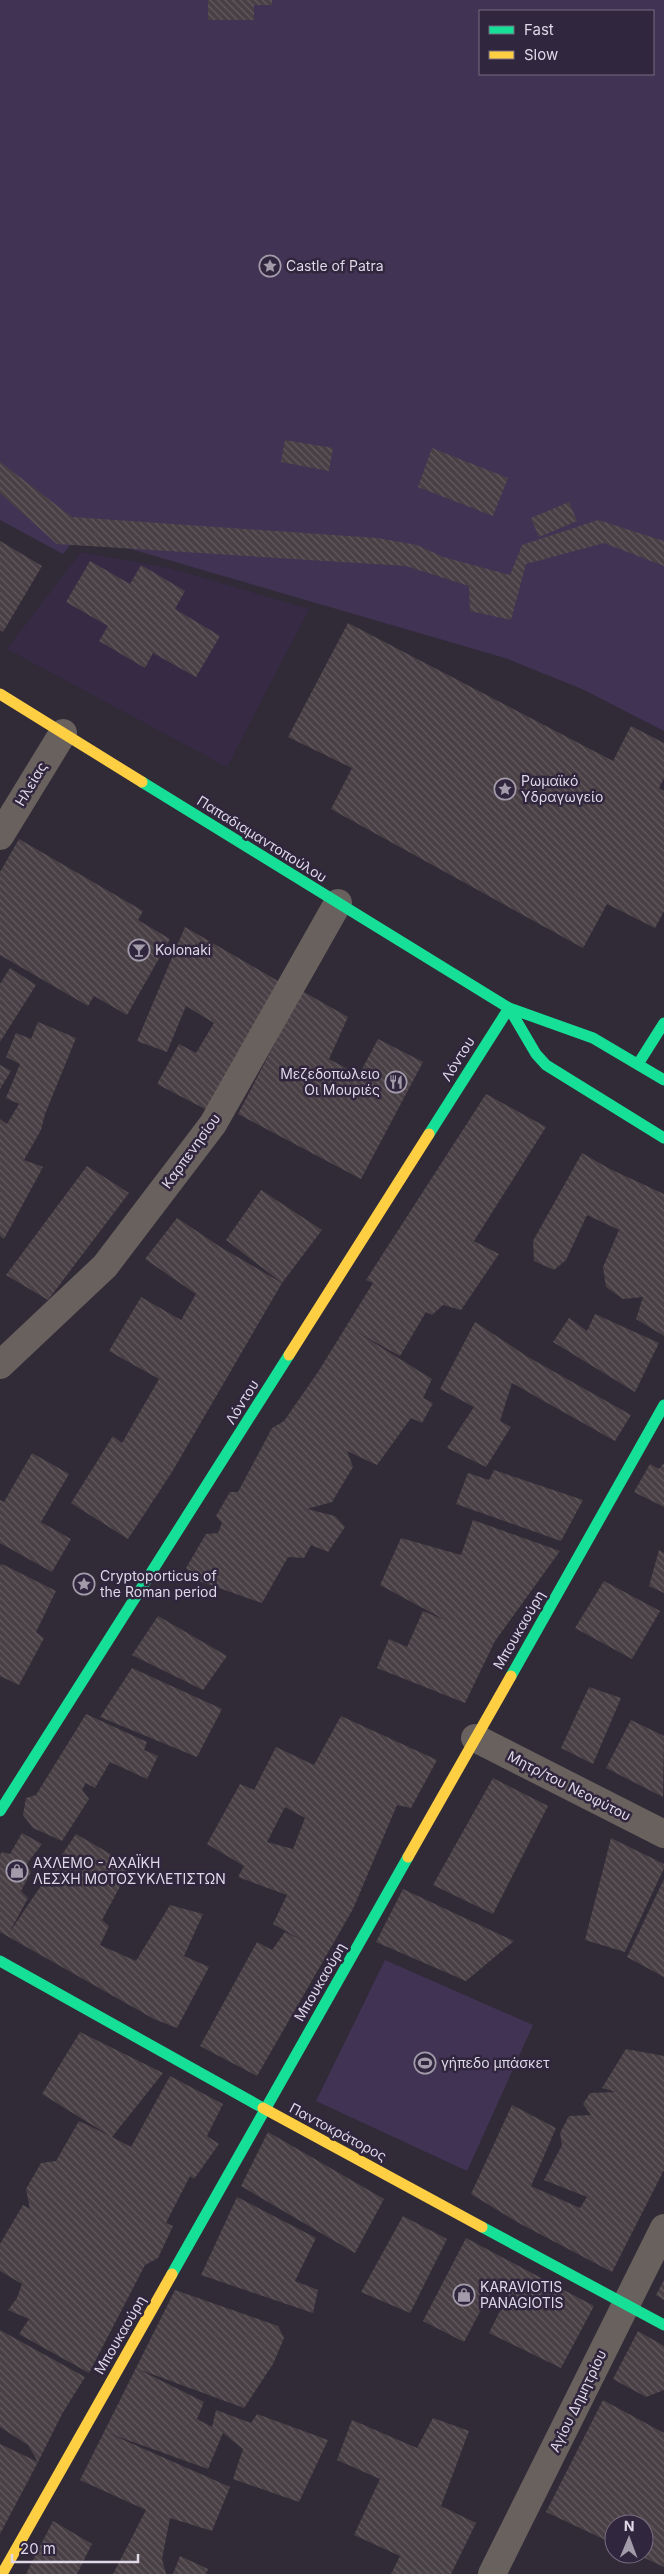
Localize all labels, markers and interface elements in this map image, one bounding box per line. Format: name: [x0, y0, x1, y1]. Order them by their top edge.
legend: [479, 10, 654, 75]
text: Fast: [524, 20, 554, 39]
text: Slow: [524, 45, 558, 64]
place icon: Castle of Patra: [258, 254, 282, 278]
place label: Castle of Patra: [286, 257, 384, 274]
street label: Ηλείας: [11, 759, 50, 809]
place label: Ρωμαϊκό Υδραγωγείο: [521, 772, 603, 805]
place icon: Ρωμαϊκό Υδραγωγείο: [493, 777, 517, 801]
street label: Παπαδιαμαντοπούλου: [194, 792, 330, 885]
bar icon: Kolonaki: [127, 938, 151, 962]
place label: Kolonaki: [155, 941, 211, 958]
street label: Λόντου: [437, 1033, 478, 1084]
place label: Μεζεδοπωλειο Οι Μουριές: [280, 1065, 380, 1098]
restaurant icon: Μεζεδοπωλειο Οι Μουριές: [384, 1070, 408, 1094]
street label: Καρπενησίου: [158, 1110, 223, 1191]
street label: Λόντου: [221, 1376, 262, 1427]
place label: Cryptoporticus of the Roman period: [100, 1567, 217, 1600]
place icon: Cryptoporticus of the Roman period: [72, 1572, 96, 1596]
street label: Μπουκαούρη: [489, 1587, 548, 1672]
street label: Μητρ/του Νεοφύτου: [505, 1747, 634, 1824]
place label: ΑΧΛΕΜΟ - ΑΧΑΪΚΗ ΛΕΣΧΗ ΜΟΤΟΣΥΚΛΕΤΙΣΤΩΝ: [33, 1854, 226, 1887]
shop icon: ΑΧΛΕΜΟ - ΑΧΑΪΚΗ ΛΕΣΧΗ ΜΟΤΟΣΥΚΛΕΤΙΣΤΩΝ: [5, 1859, 29, 1883]
street label: Μπουκαούρη: [290, 1939, 349, 2024]
sports icon: γήπεδο μπάσκετ: [413, 2051, 437, 2075]
place label: γήπεδο μπάσκετ: [441, 2054, 550, 2071]
street label: Παντοκράτορος: [287, 2099, 390, 2164]
place label: KARAVIOTIS PANAGIOTIS: [480, 2278, 564, 2311]
shop icon: KARAVIOTIS PANAGIOTIS: [452, 2283, 476, 2307]
street label: Μπουκαούρη: [90, 2292, 149, 2377]
street label: Αγίου Δημητρίου: [545, 2347, 610, 2455]
north arrow: [604, 2514, 654, 2564]
text: N: [624, 2517, 635, 2534]
scale bar: [12, 2532, 139, 2564]
text: 20 m: [20, 2539, 56, 2558]

